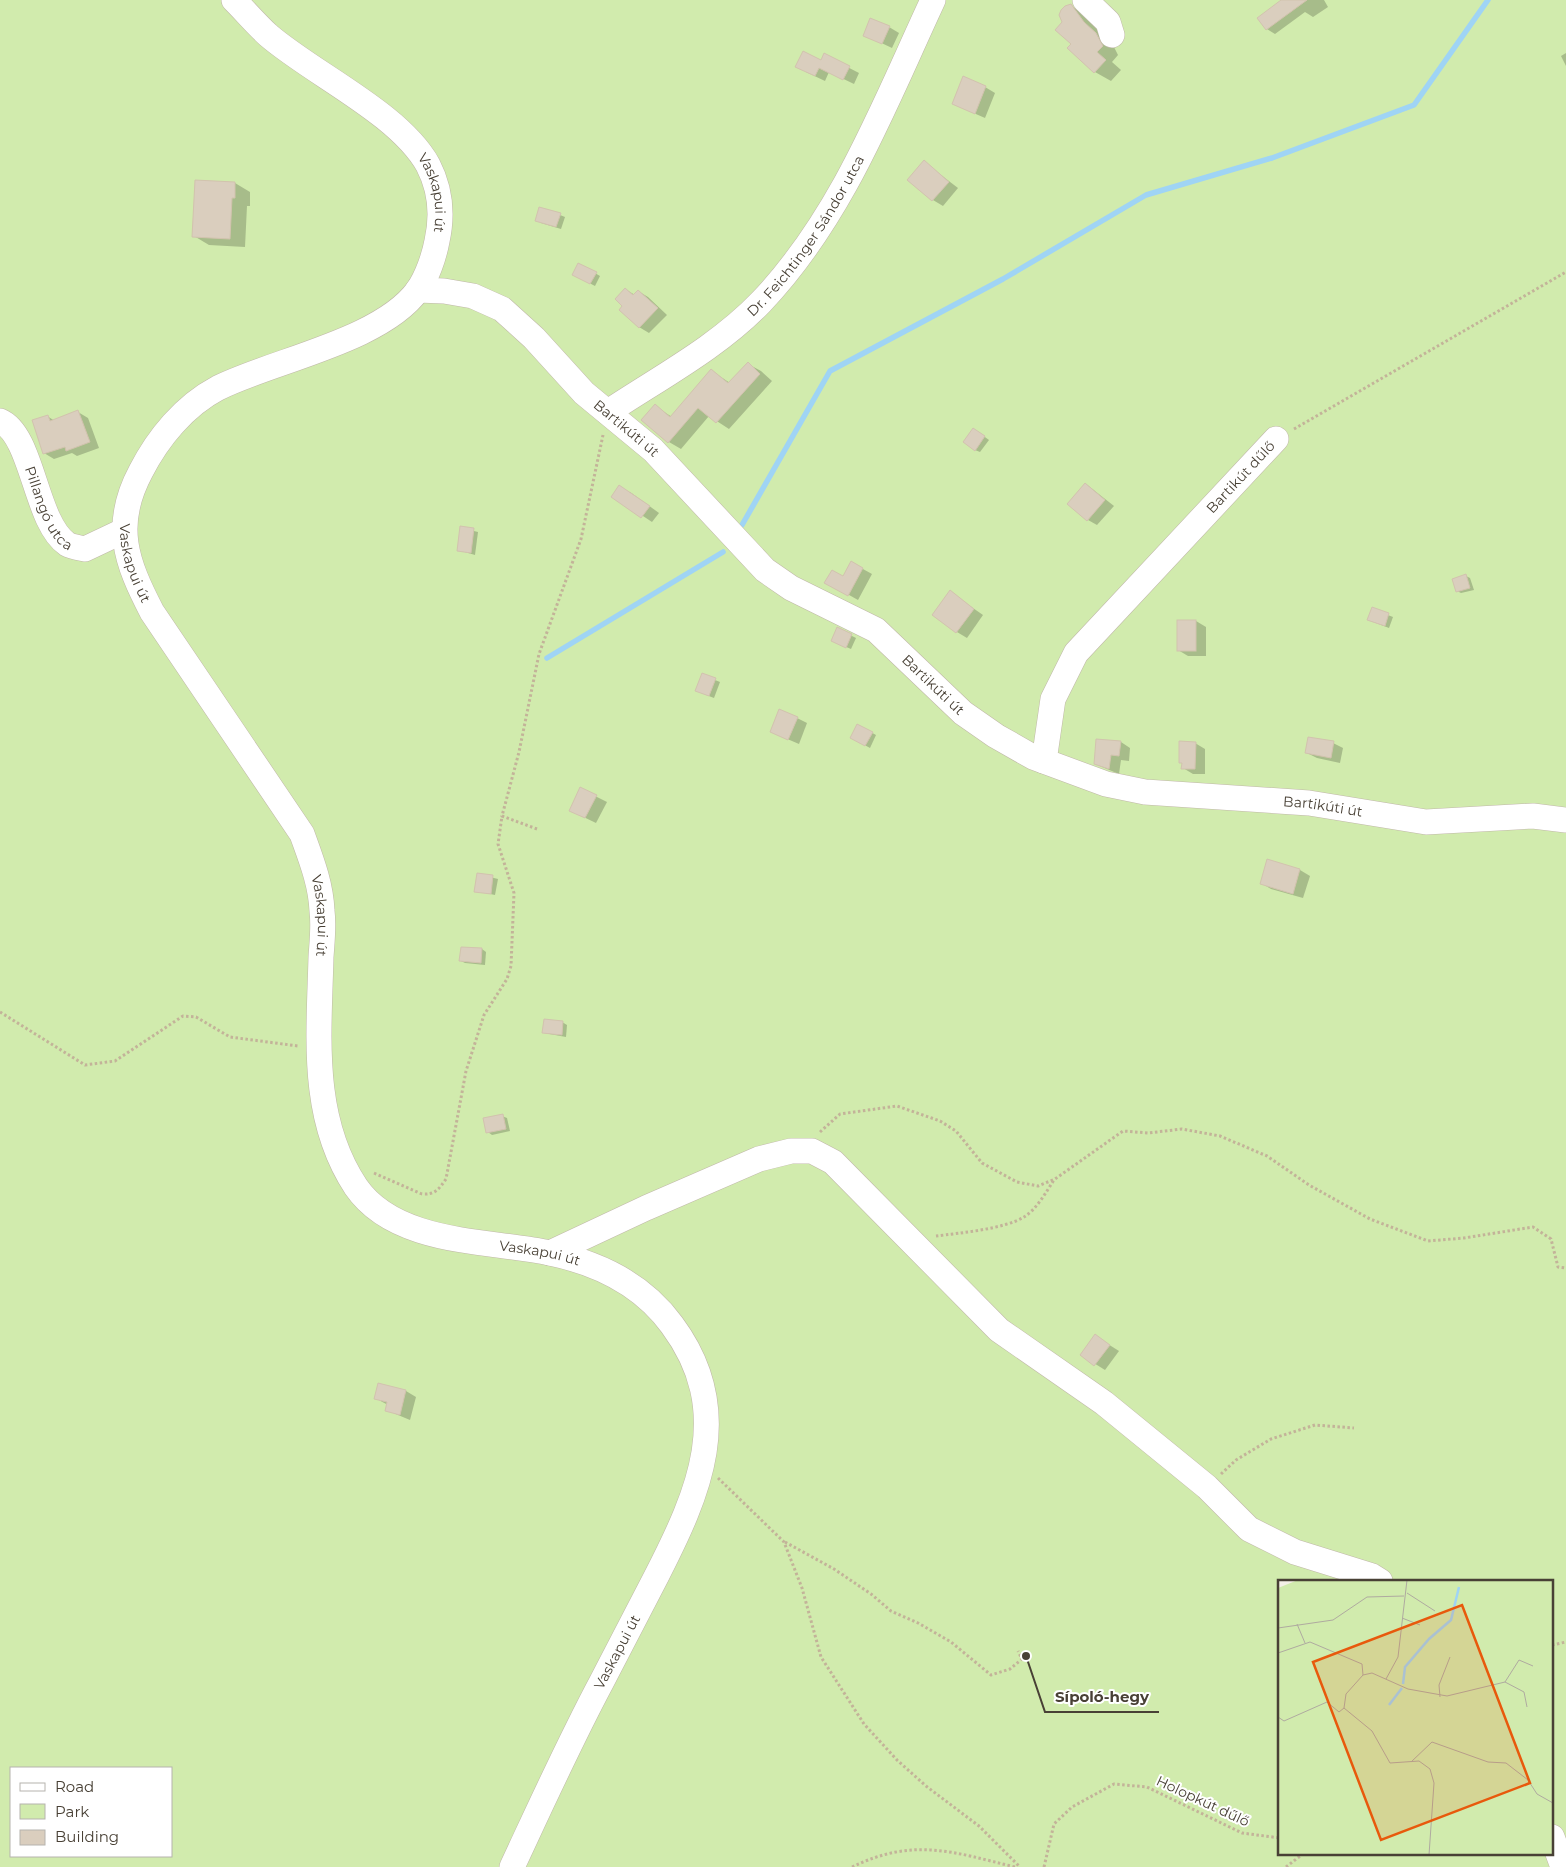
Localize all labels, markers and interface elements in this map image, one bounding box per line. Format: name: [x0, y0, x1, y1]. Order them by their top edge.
street label: Vaskapui út: [414, 150, 449, 234]
street label: Dr. Feichtinger Sándor utca: [743, 152, 868, 320]
street label: Bartikúti út: [590, 396, 664, 461]
street label: Bartikút dűlő: [1202, 437, 1279, 517]
street label: Pillangó utca: [21, 464, 76, 554]
street label: Vaskapui út: [116, 523, 155, 606]
street label: Bartikúti út: [898, 651, 969, 719]
street label: Bartikúti út: [1283, 792, 1364, 821]
street label: Vaskapui út: [307, 873, 332, 958]
street label: Vaskapui út: [498, 1236, 583, 1270]
inset map: [1278, 1580, 1554, 1854]
street label: Vaskapui út: [590, 1611, 644, 1692]
callout: Sípoló-hegy: [1045, 1682, 1159, 1712]
text: Sípoló-hegy: [1055, 1687, 1150, 1706]
legend: [10, 1767, 172, 1857]
street label: Holopkút dűlő: [1154, 1772, 1253, 1831]
text: Road: [55, 1777, 94, 1796]
text: Park: [55, 1802, 89, 1821]
text: Building: [55, 1827, 119, 1846]

